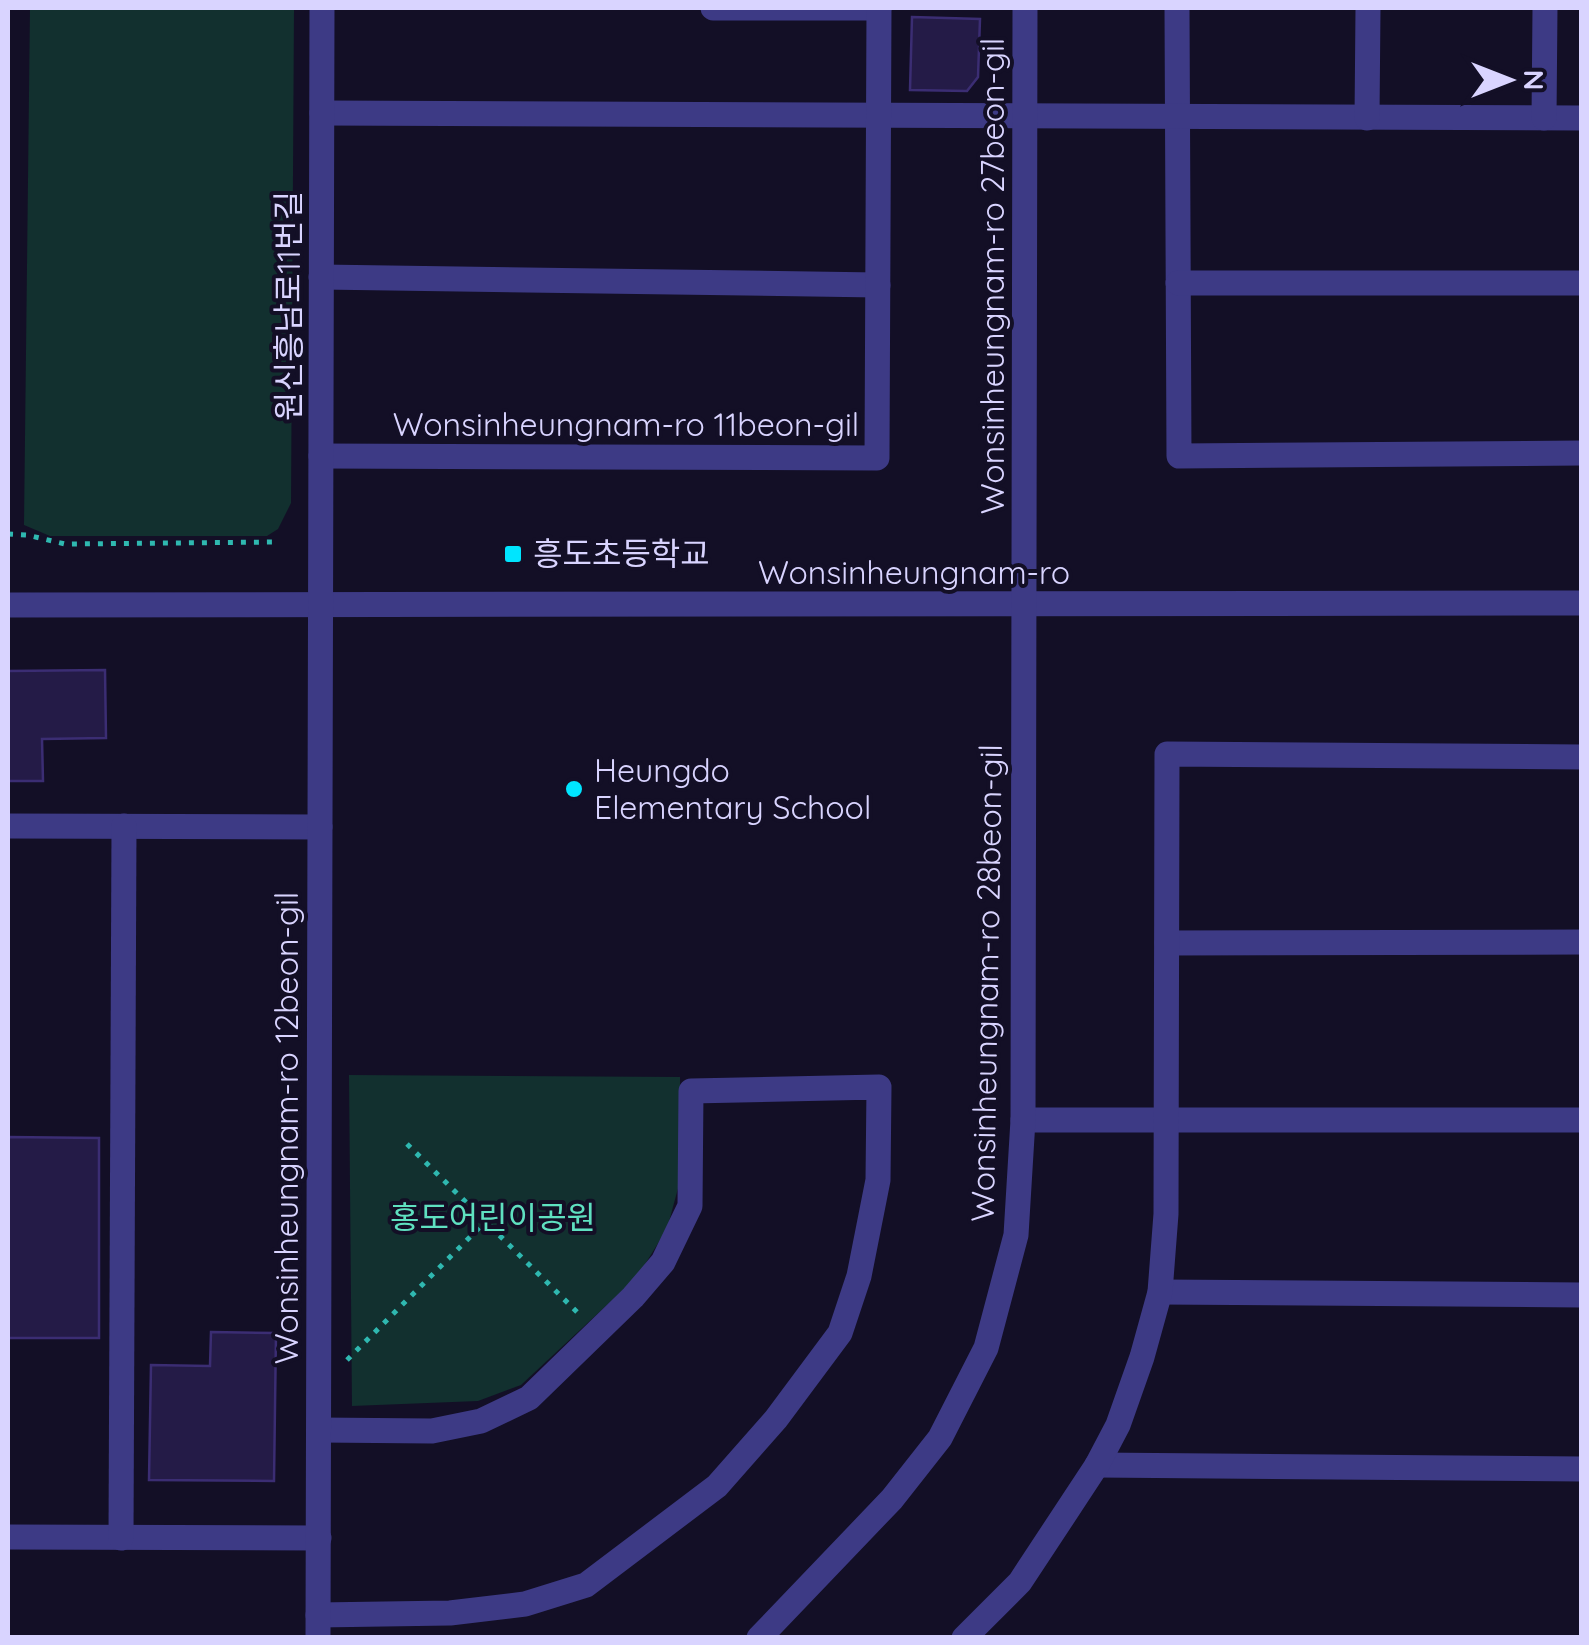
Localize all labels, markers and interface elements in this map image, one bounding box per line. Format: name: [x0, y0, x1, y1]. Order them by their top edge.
north arrow: [1459, 30, 1559, 130]
street label: Wonsinheungnam-ro 27beon-gil: [972, 38, 1012, 514]
text: N: [1517, 70, 1552, 90]
street label: 원신흥남로11번길: [268, 191, 308, 421]
street label: Wonsinheungnam-ro 11beon-gil: [393, 404, 859, 444]
place label: 흥도초등학교: [533, 533, 710, 573]
marker: 흥도초등학교: [502, 543, 524, 565]
street label: Wonsinheungnam-ro: [758, 552, 1070, 592]
street label: Wonsinheungnam-ro 28beon-gil: [962, 744, 1010, 1222]
place label: Heungdo Elementary School: [594, 750, 871, 827]
marker: Heungdo Elementary School: [563, 778, 585, 800]
street label: Wonsinheungnam-ro 12beon-gil: [266, 892, 306, 1364]
park label: 홍도어린이공원: [390, 1197, 596, 1237]

